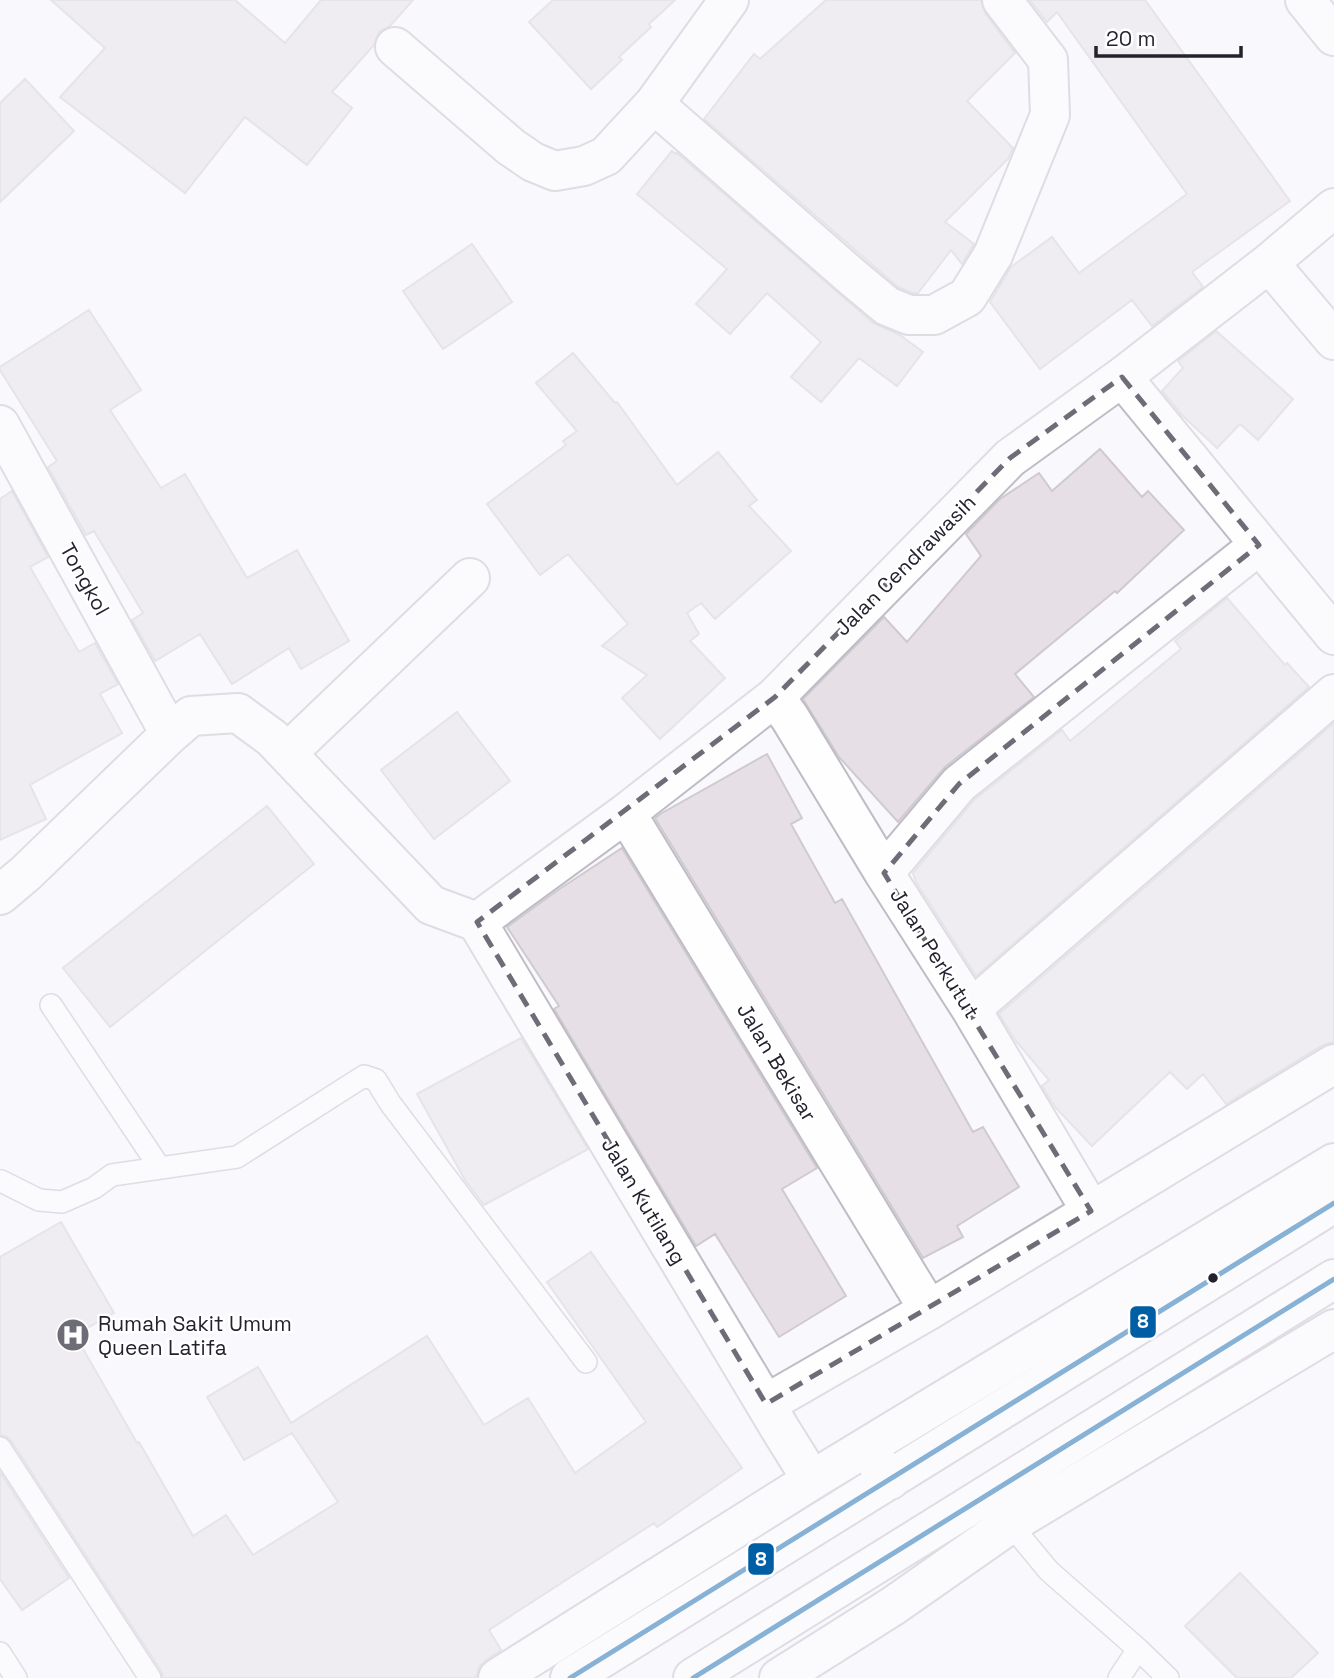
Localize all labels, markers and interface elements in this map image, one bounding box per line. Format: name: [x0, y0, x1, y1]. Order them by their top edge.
scale bar: [1096, 14, 1241, 58]
text: 20 m: [1106, 25, 1156, 52]
street label: Jalan Cendrawasih: [829, 489, 981, 641]
street label: Tongkol: [54, 538, 116, 620]
street label: Jalan Perkutut: [884, 883, 986, 1023]
street label: Jalan Bekisar: [731, 998, 823, 1126]
street label: Jalan Kutilang: [596, 1133, 692, 1269]
unlabelled marker: [1206, 1271, 1220, 1285]
line badge: 8: [1129, 1305, 1157, 1339]
text: 8: [1137, 1309, 1149, 1334]
place label: Rumah Sakit Umum Queen Latifa: [98, 1310, 292, 1361]
hospital icon: Rumah Sakit Umum Queen Latifa: [54, 1316, 92, 1354]
line badge: 8: [747, 1542, 775, 1576]
text: 8: [755, 1547, 767, 1572]

